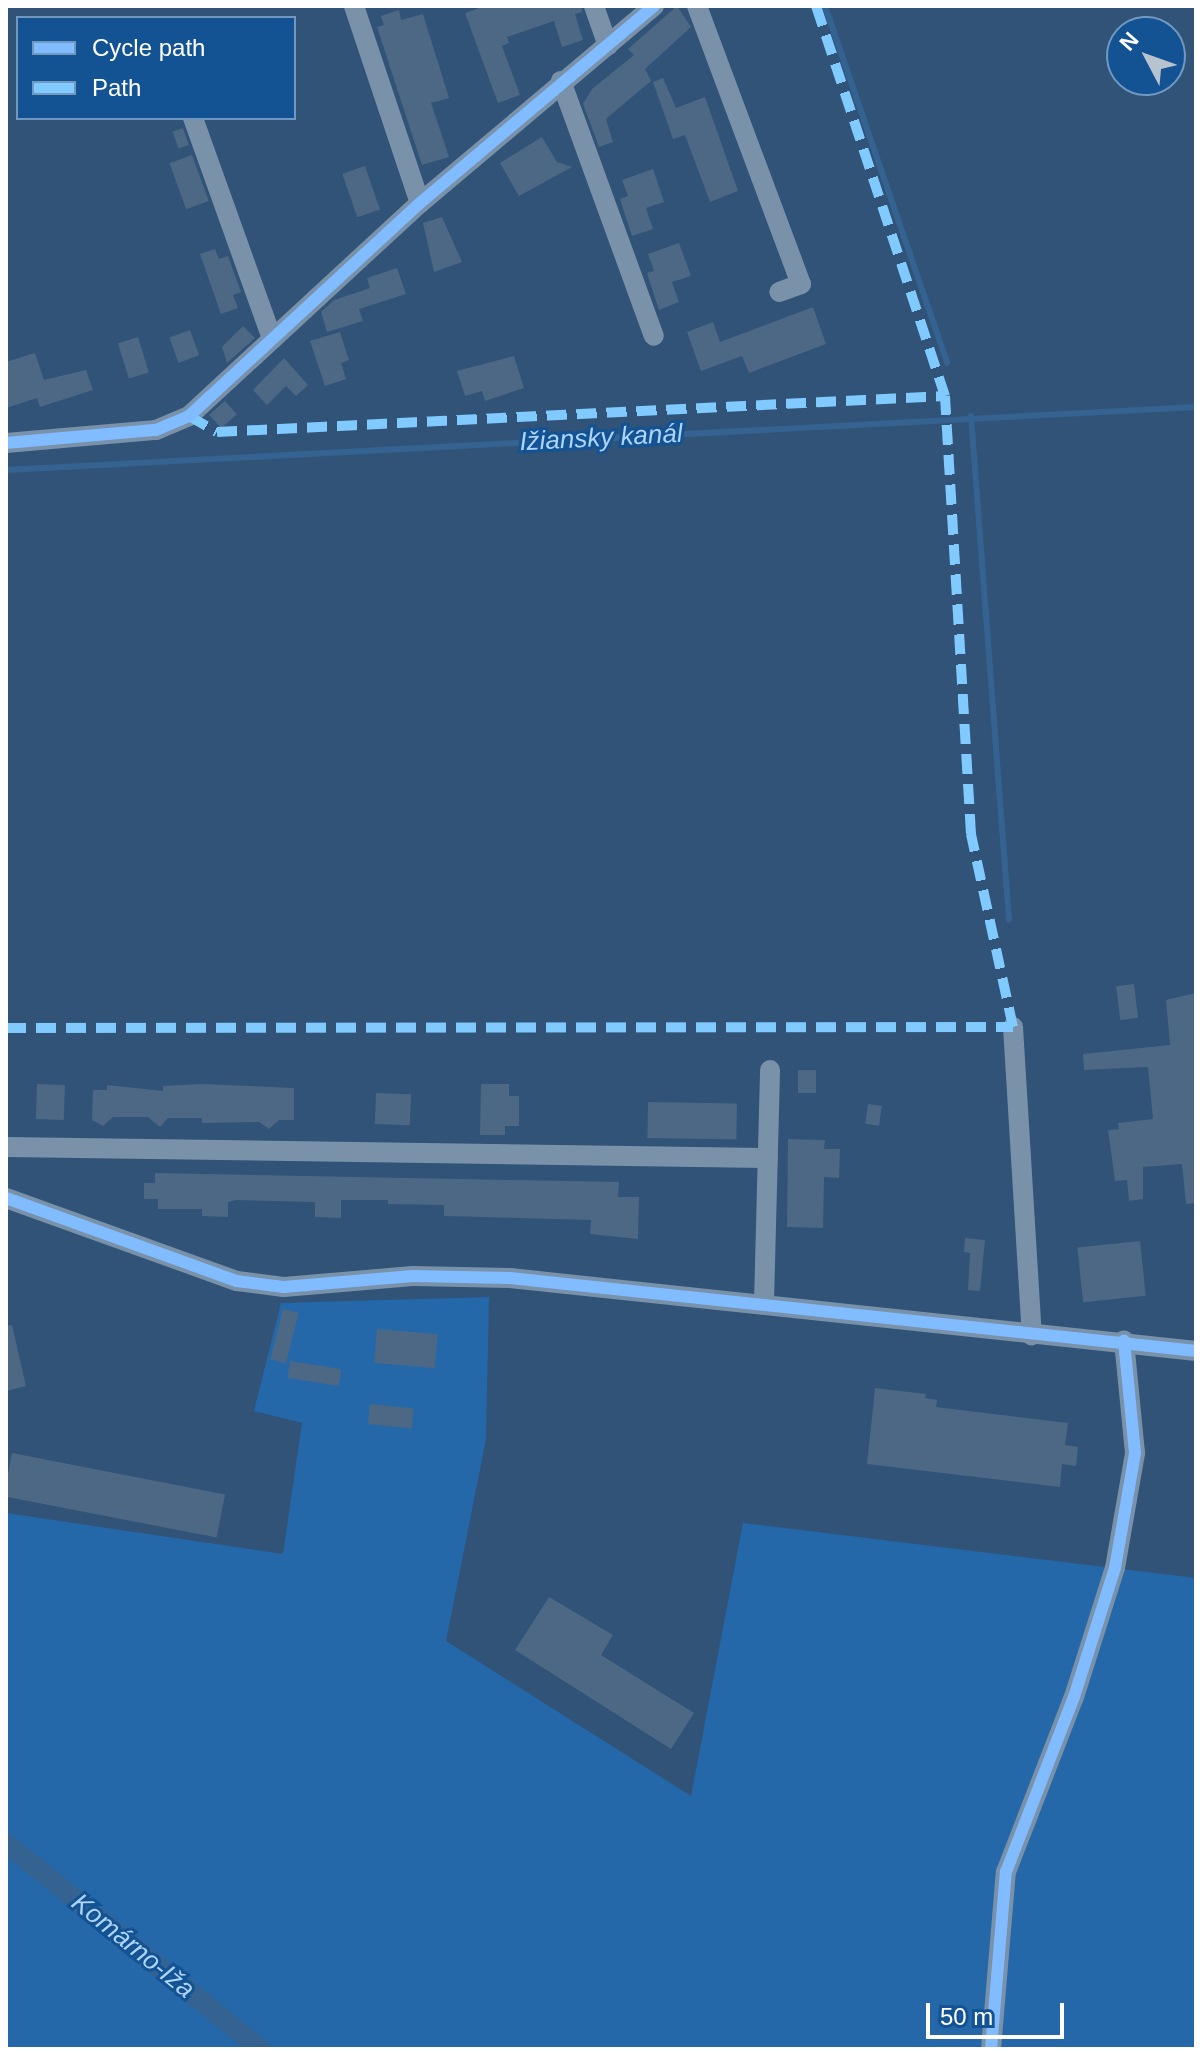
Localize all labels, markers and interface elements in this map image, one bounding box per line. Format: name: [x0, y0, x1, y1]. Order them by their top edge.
legend: [16, 16, 296, 120]
north arrow: [1106, 16, 1186, 96]
text: N: [1114, 27, 1144, 55]
text: Cycle path: [92, 34, 205, 61]
text: Path: [92, 74, 141, 101]
water label: Ižiansky kanál: [519, 418, 683, 458]
water label: Komárno-Iža: [65, 1887, 201, 2005]
scale bar: [930, 1987, 1068, 2037]
text: 50 m: [940, 2003, 993, 2030]

